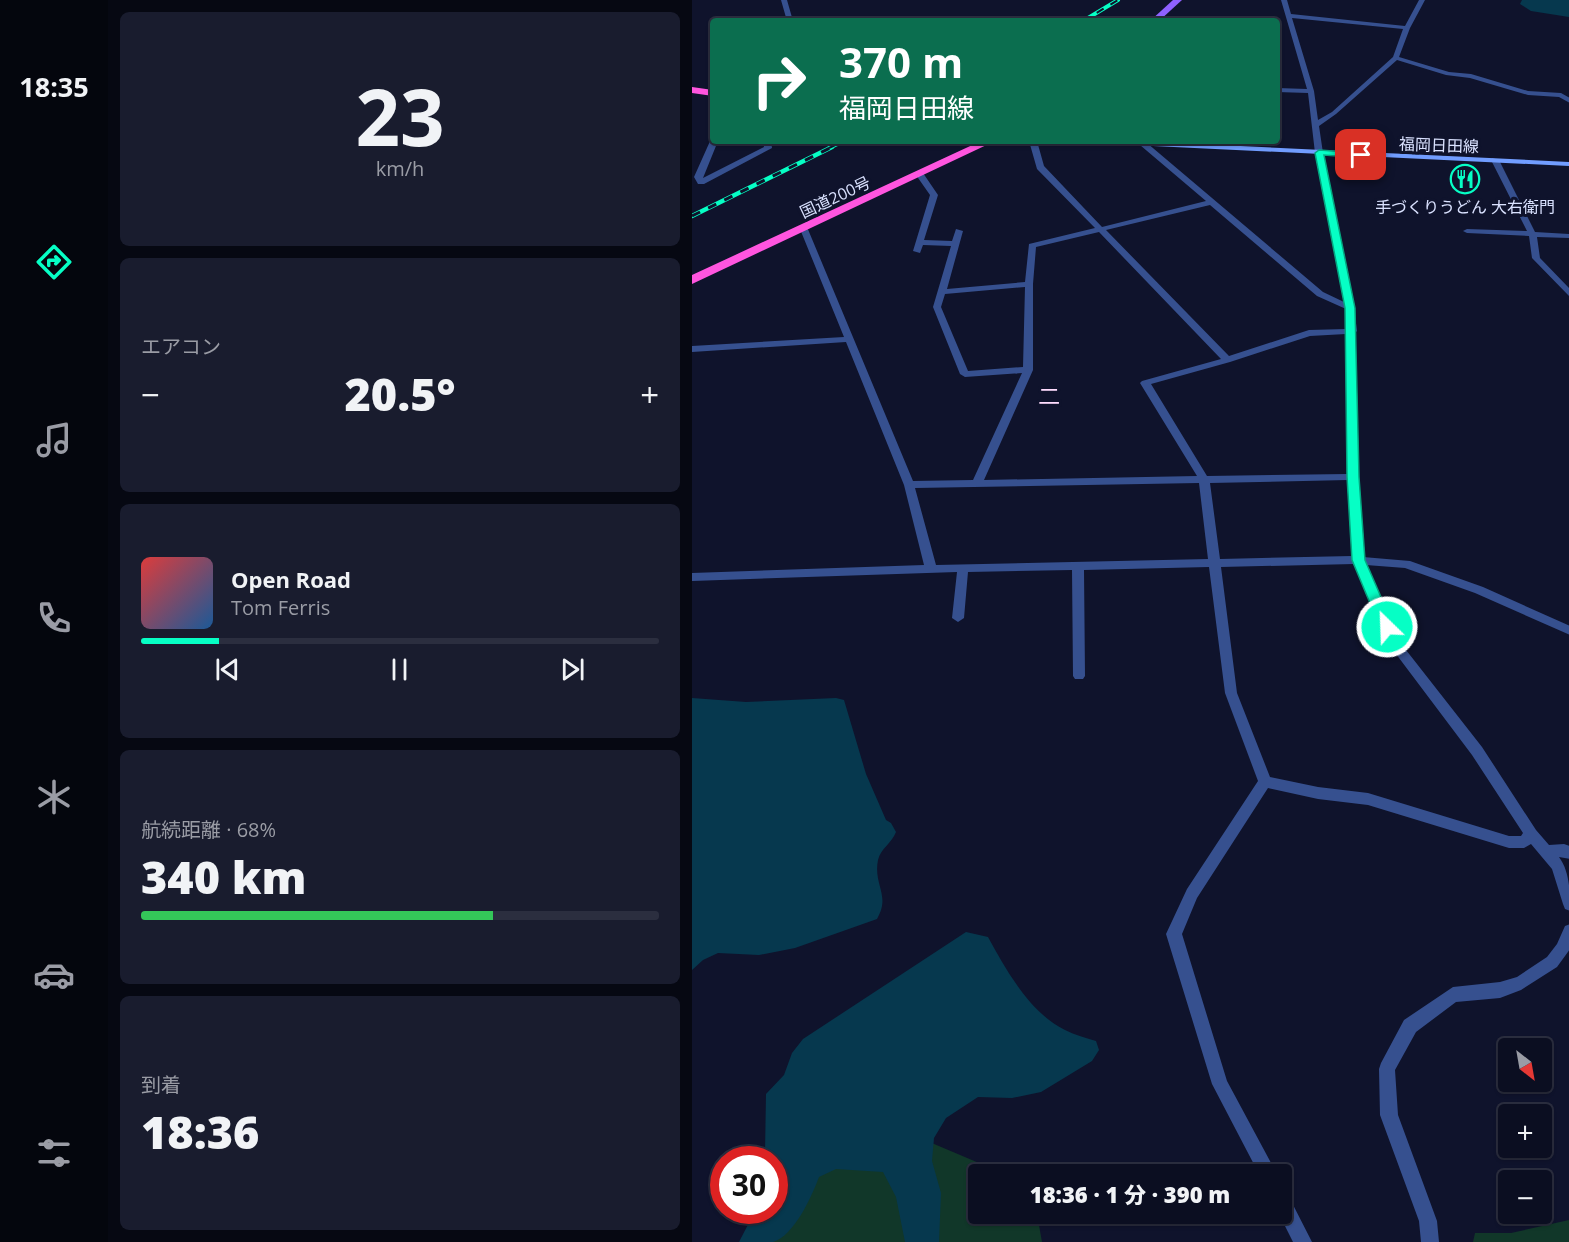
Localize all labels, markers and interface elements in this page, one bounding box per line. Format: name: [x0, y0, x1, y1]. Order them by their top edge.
text: 370 m: [839, 33, 963, 90]
icon: right: [740, 42, 818, 120]
text: 23: [355, 63, 445, 169]
text: 18:35: [19, 68, 89, 105]
text: 福岡日田線: [839, 89, 974, 126]
pin: [1335, 129, 1386, 180]
street label: 福岡日田線: [1399, 133, 1479, 157]
icon: arrive: [1344, 138, 1377, 171]
text: km/h: [376, 155, 424, 182]
restaurant icon: 手づくりうどん 大右衛門: [1449, 163, 1481, 195]
street label: 国道200号: [796, 171, 874, 223]
place label: 手づくりうどん 大右衛門: [1375, 196, 1555, 218]
icon: directions: [33, 241, 75, 283]
text: エアコン: [141, 333, 221, 360]
text: 20.5°: [344, 363, 456, 424]
text: −: [141, 372, 160, 417]
text: +: [640, 372, 659, 417]
district label: 二: [1038, 380, 1060, 410]
icon: music: [33, 419, 75, 461]
text: Open Road: [231, 564, 351, 594]
text: Tom Ferris: [231, 594, 330, 621]
position arrow: [1355, 595, 1419, 659]
icon: phone: [33, 597, 75, 639]
icon: previous: [211, 653, 244, 686]
icon: pause: [383, 653, 416, 686]
icon: next: [556, 653, 589, 686]
icon: climate: [33, 776, 75, 818]
text: 航続距離 · 68%: [141, 816, 276, 843]
text: 340 km: [141, 846, 306, 907]
icon: car: [33, 954, 75, 996]
north arrow: [1498, 1038, 1552, 1092]
map controls: [1498, 1038, 1552, 1224]
text: 到着: [141, 1071, 181, 1098]
text: 18:36: [141, 1101, 259, 1162]
button: +: [1498, 1104, 1552, 1158]
icon: filters: [33, 1132, 75, 1174]
speed limit sign: 30: [710, 1146, 788, 1224]
button: −: [1498, 1170, 1552, 1224]
text: 18:36 · 1 分 · 390 m: [1030, 1179, 1230, 1209]

